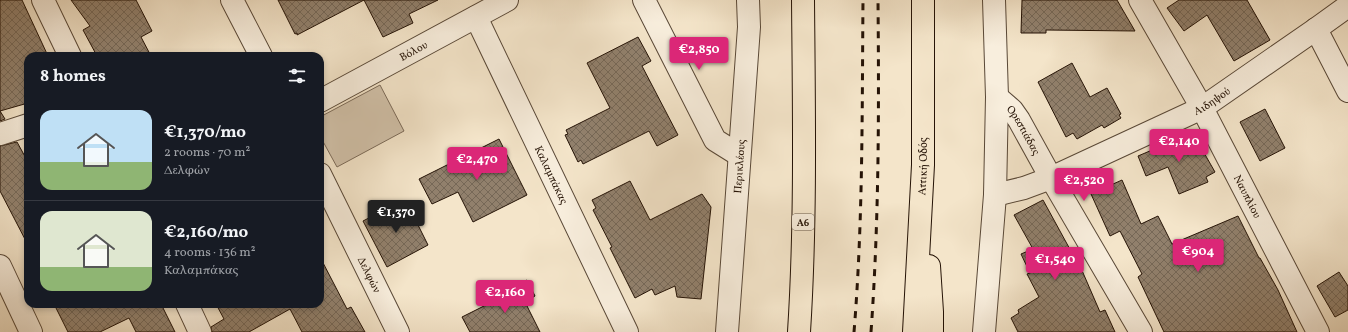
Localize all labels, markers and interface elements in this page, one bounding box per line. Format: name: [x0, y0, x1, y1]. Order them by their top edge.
pin: €2,850: [666, 37, 732, 71]
street label: Βόλου: [397, 38, 431, 66]
text: €2,850: [678, 41, 720, 59]
text: 8 homes: [40, 65, 106, 88]
icon: filters: [286, 65, 308, 87]
street label: Αιδηψού: [1191, 84, 1234, 120]
street label: Ορεστιάδας: [1003, 102, 1043, 158]
text: €1,370/mo: [164, 121, 246, 144]
icon: home: [72, 126, 120, 174]
pin: €2,140: [1146, 129, 1212, 163]
text: €2,140: [1159, 133, 1199, 151]
street label: Αττική Οδός: [915, 137, 932, 196]
street label: Περικλέους: [731, 139, 750, 194]
text: 2 rooms · 70 m²: [164, 144, 250, 162]
street label: Καλαμπάκας: [530, 144, 571, 207]
pin: €2,470: [444, 147, 510, 181]
text: €2,470: [456, 151, 498, 169]
text: Δελφών: [164, 162, 209, 180]
pin: €2,520: [1051, 168, 1117, 202]
text: €2,520: [1064, 172, 1104, 190]
street label: Ναυπλίου: [1229, 173, 1264, 221]
pin: €1,370: [363, 200, 429, 234]
text: €1,370: [377, 204, 415, 222]
road number: Α6: [792, 214, 814, 230]
text: €2,160/mo: [164, 221, 248, 244]
icon: home: [72, 227, 120, 275]
pin: €904: [1174, 239, 1222, 273]
text: €904: [1182, 243, 1214, 261]
text: 4 rooms · 136 m²: [164, 244, 256, 262]
pin: €1,540: [1022, 247, 1088, 281]
text: €1,540: [1035, 251, 1075, 269]
street label: Δελφών: [353, 254, 384, 296]
text: Καλαμπάκας: [164, 262, 238, 280]
pin: €2,160: [472, 280, 538, 314]
text: €2,160: [485, 284, 525, 302]

